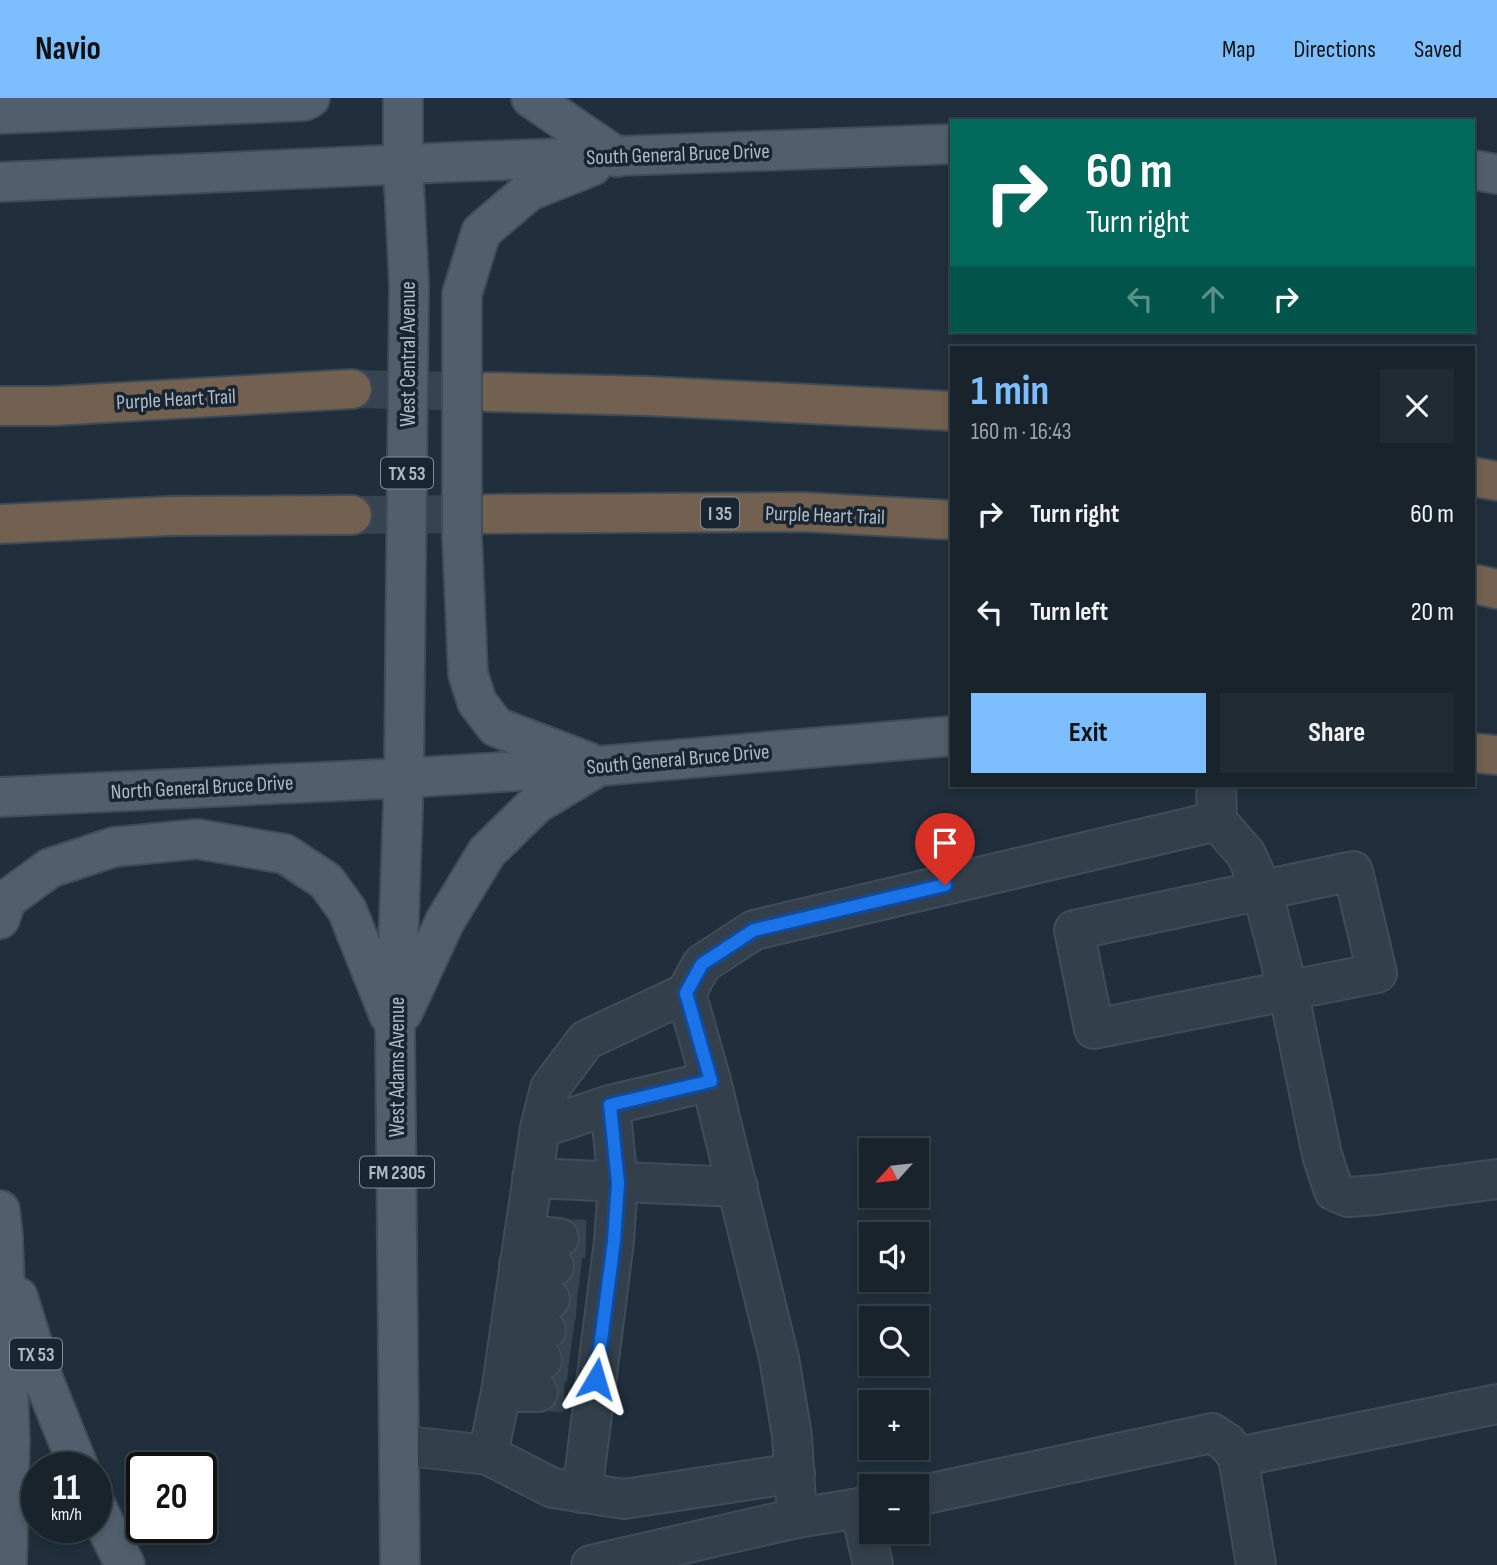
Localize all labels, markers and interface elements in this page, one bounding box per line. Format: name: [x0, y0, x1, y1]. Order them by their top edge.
text: Navio: [35, 29, 101, 69]
text: Map: [1222, 35, 1255, 64]
text: Directions: [1293, 35, 1376, 64]
text: Saved: [1414, 35, 1462, 64]
street label: South General Bruce Drive: [586, 139, 770, 170]
text: 60 m: [1086, 143, 1173, 202]
icon: right: [971, 147, 1062, 238]
text: Turn right: [1086, 203, 1190, 242]
icon: left: [1121, 280, 1159, 318]
icon: ahead: [1194, 280, 1232, 318]
icon: right: [1267, 280, 1305, 318]
street label: West Central Avenue: [396, 281, 421, 427]
text: 1 min: [971, 366, 1049, 417]
button: close: [1380, 369, 1454, 443]
street label: Purple Heart Trail: [116, 384, 237, 415]
text: 160 m · 16:43: [971, 418, 1072, 446]
road number: TX 53: [381, 458, 433, 488]
icon: right: [971, 495, 1009, 533]
road number: I 35: [701, 498, 739, 528]
text: Turn right: [1030, 499, 1119, 530]
text: 60 m: [1410, 499, 1454, 530]
street label: Purple Heart Trail: [765, 501, 885, 530]
icon: left: [971, 593, 1009, 631]
text: Turn left: [1030, 597, 1108, 628]
text: 20 m: [1411, 597, 1454, 628]
button: Exit: [971, 693, 1206, 773]
button: Share: [1220, 693, 1454, 773]
street label: South General Bruce Drive: [586, 739, 771, 780]
street label: North General Bruce Drive: [110, 770, 294, 805]
pin: [915, 813, 975, 885]
icon: arrive: [926, 824, 964, 862]
street label: West Adams Avenue: [385, 997, 410, 1137]
north arrow: [859, 1138, 929, 1208]
map controls: [859, 1138, 929, 1544]
road number: FM 2305: [360, 1156, 434, 1188]
button: sound: [859, 1222, 929, 1292]
button: search: [859, 1306, 929, 1376]
road number: TX 53: [10, 1338, 62, 1370]
position arrow: [559, 1342, 633, 1416]
button: +: [859, 1390, 929, 1460]
speed limit sign: 20: [126, 1452, 217, 1543]
text: 11: [53, 1467, 80, 1510]
button: −: [859, 1474, 929, 1544]
text: km/h: [51, 1504, 82, 1525]

